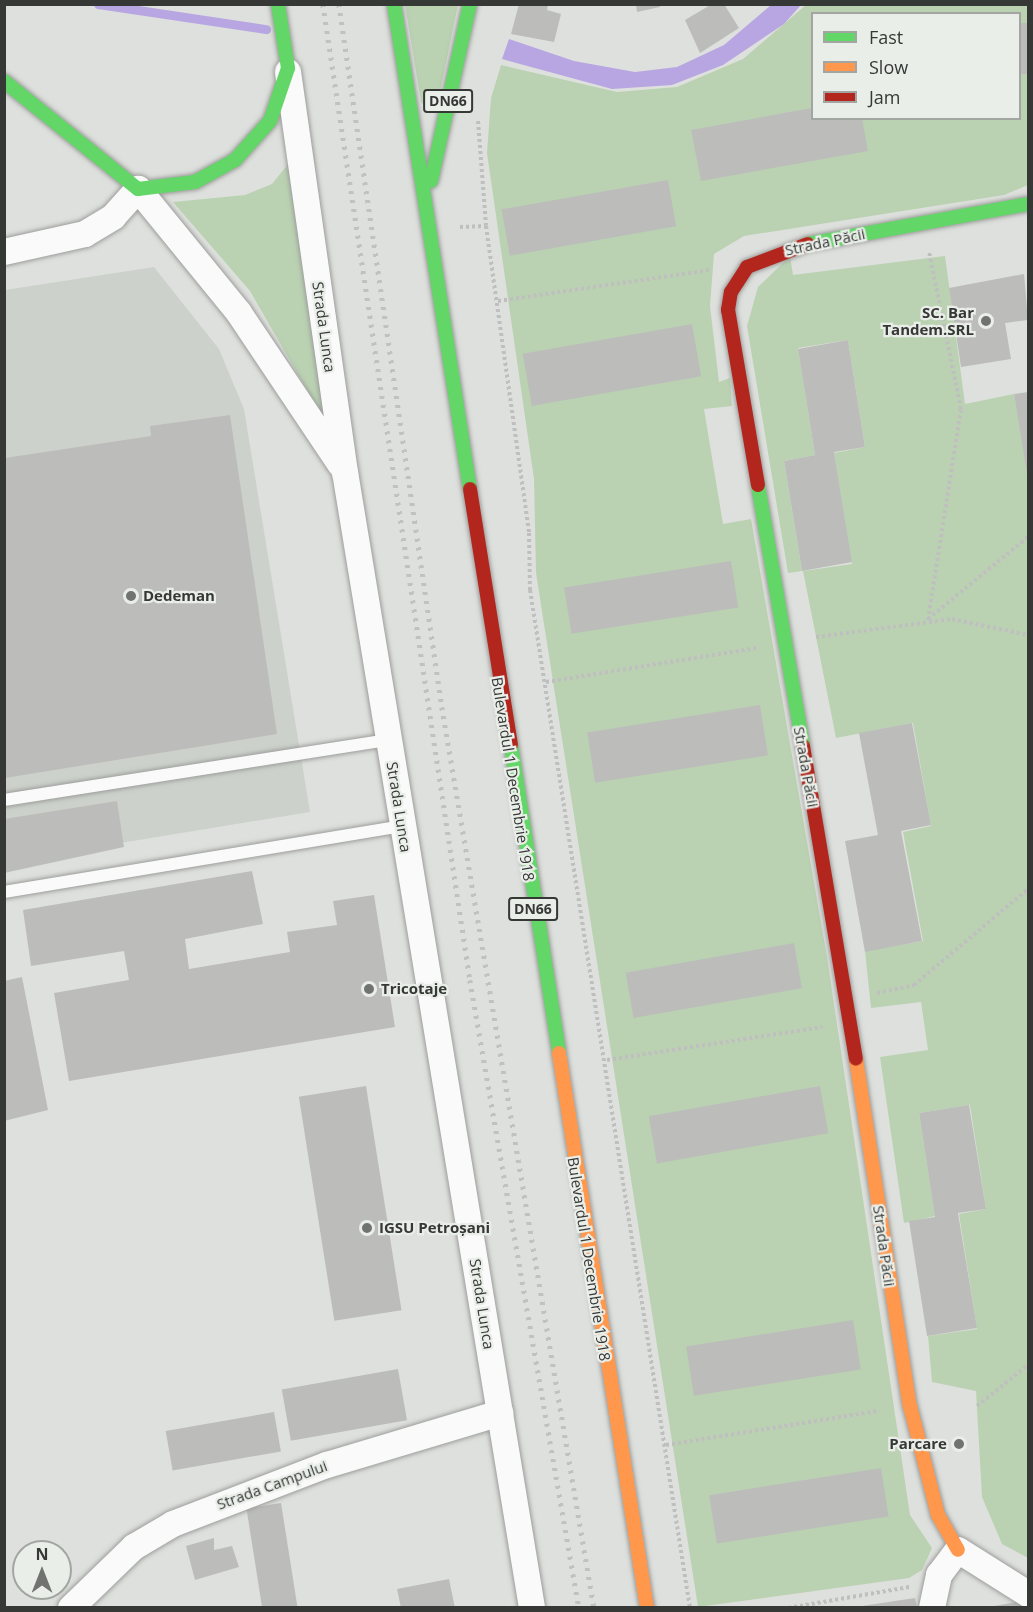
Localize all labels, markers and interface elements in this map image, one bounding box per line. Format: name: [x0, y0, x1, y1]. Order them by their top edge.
legend: [811, 12, 1021, 120]
text: Fast: [869, 25, 903, 49]
text: Slow: [869, 55, 908, 79]
text: Jam: [869, 85, 901, 109]
road number: DN66: [422, 90, 474, 112]
street label: Strada Păcii: [783, 225, 867, 259]
street label: Strada Lunca: [309, 281, 339, 373]
place label: SC. Bar Tandem.SRL: [882, 303, 974, 338]
marker: SC. Bar Tandem.SRL: [979, 314, 993, 328]
place label: Dedeman: [143, 587, 215, 605]
marker: Dedeman: [124, 589, 138, 603]
street label: Bulevardul 1 Decembrie 1918: [488, 676, 538, 882]
street label: Strada Păcii: [790, 725, 822, 809]
street label: Strada Lunca: [383, 761, 415, 853]
road number: DN66: [508, 898, 558, 920]
place label: Tricotaje: [381, 980, 447, 998]
marker: Tricotaje: [362, 982, 376, 996]
street label: Bulevardul 1 Decembrie 1918: [564, 1156, 614, 1362]
street label: Strada Păcii: [869, 1204, 899, 1288]
place label: IGSU Petroșani: [379, 1219, 490, 1237]
marker: IGSU Petroșani: [360, 1221, 374, 1235]
street label: Strada Lunca: [466, 1258, 498, 1350]
place label: Parcare: [889, 1435, 947, 1453]
marker: Parcare: [952, 1437, 966, 1451]
street label: Strada Campului: [214, 1457, 330, 1513]
north arrow: [12, 1540, 72, 1600]
text: N: [35, 1543, 49, 1565]

